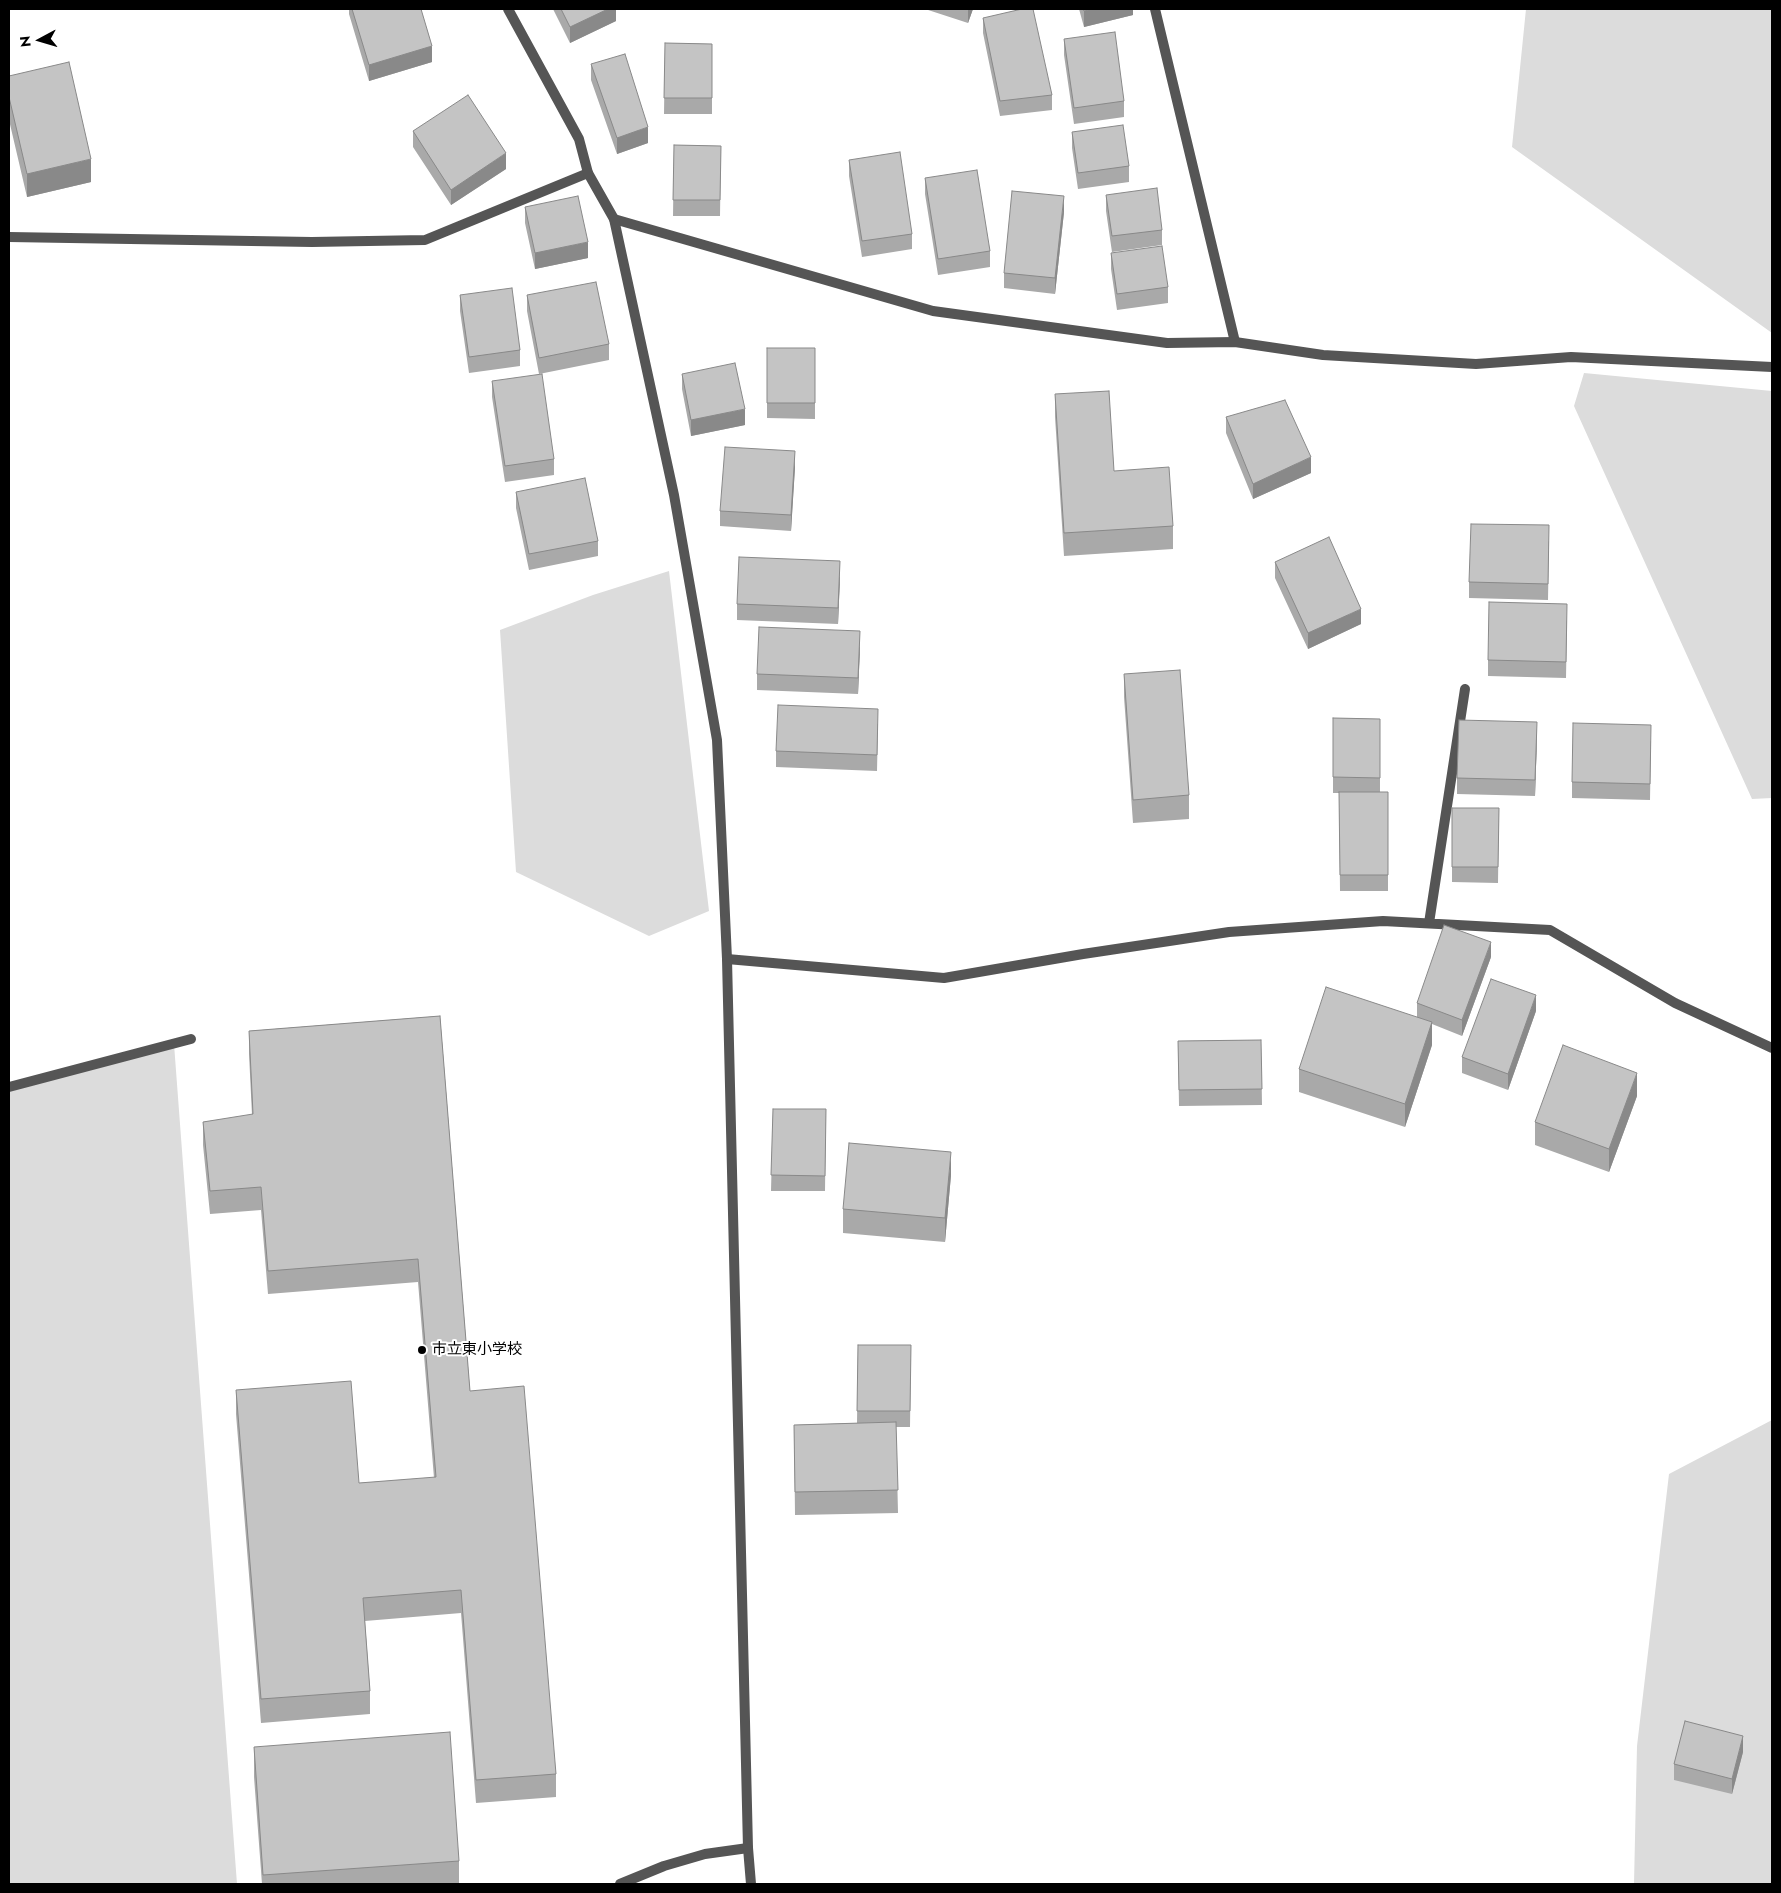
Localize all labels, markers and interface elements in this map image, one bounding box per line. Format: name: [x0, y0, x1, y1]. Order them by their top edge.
north arrow: [15, 15, 65, 65]
text: N: [15, 35, 36, 48]
place label: 市立東小学校: [432, 1341, 522, 1359]
marker: 市立東小学校: [416, 1344, 428, 1356]

